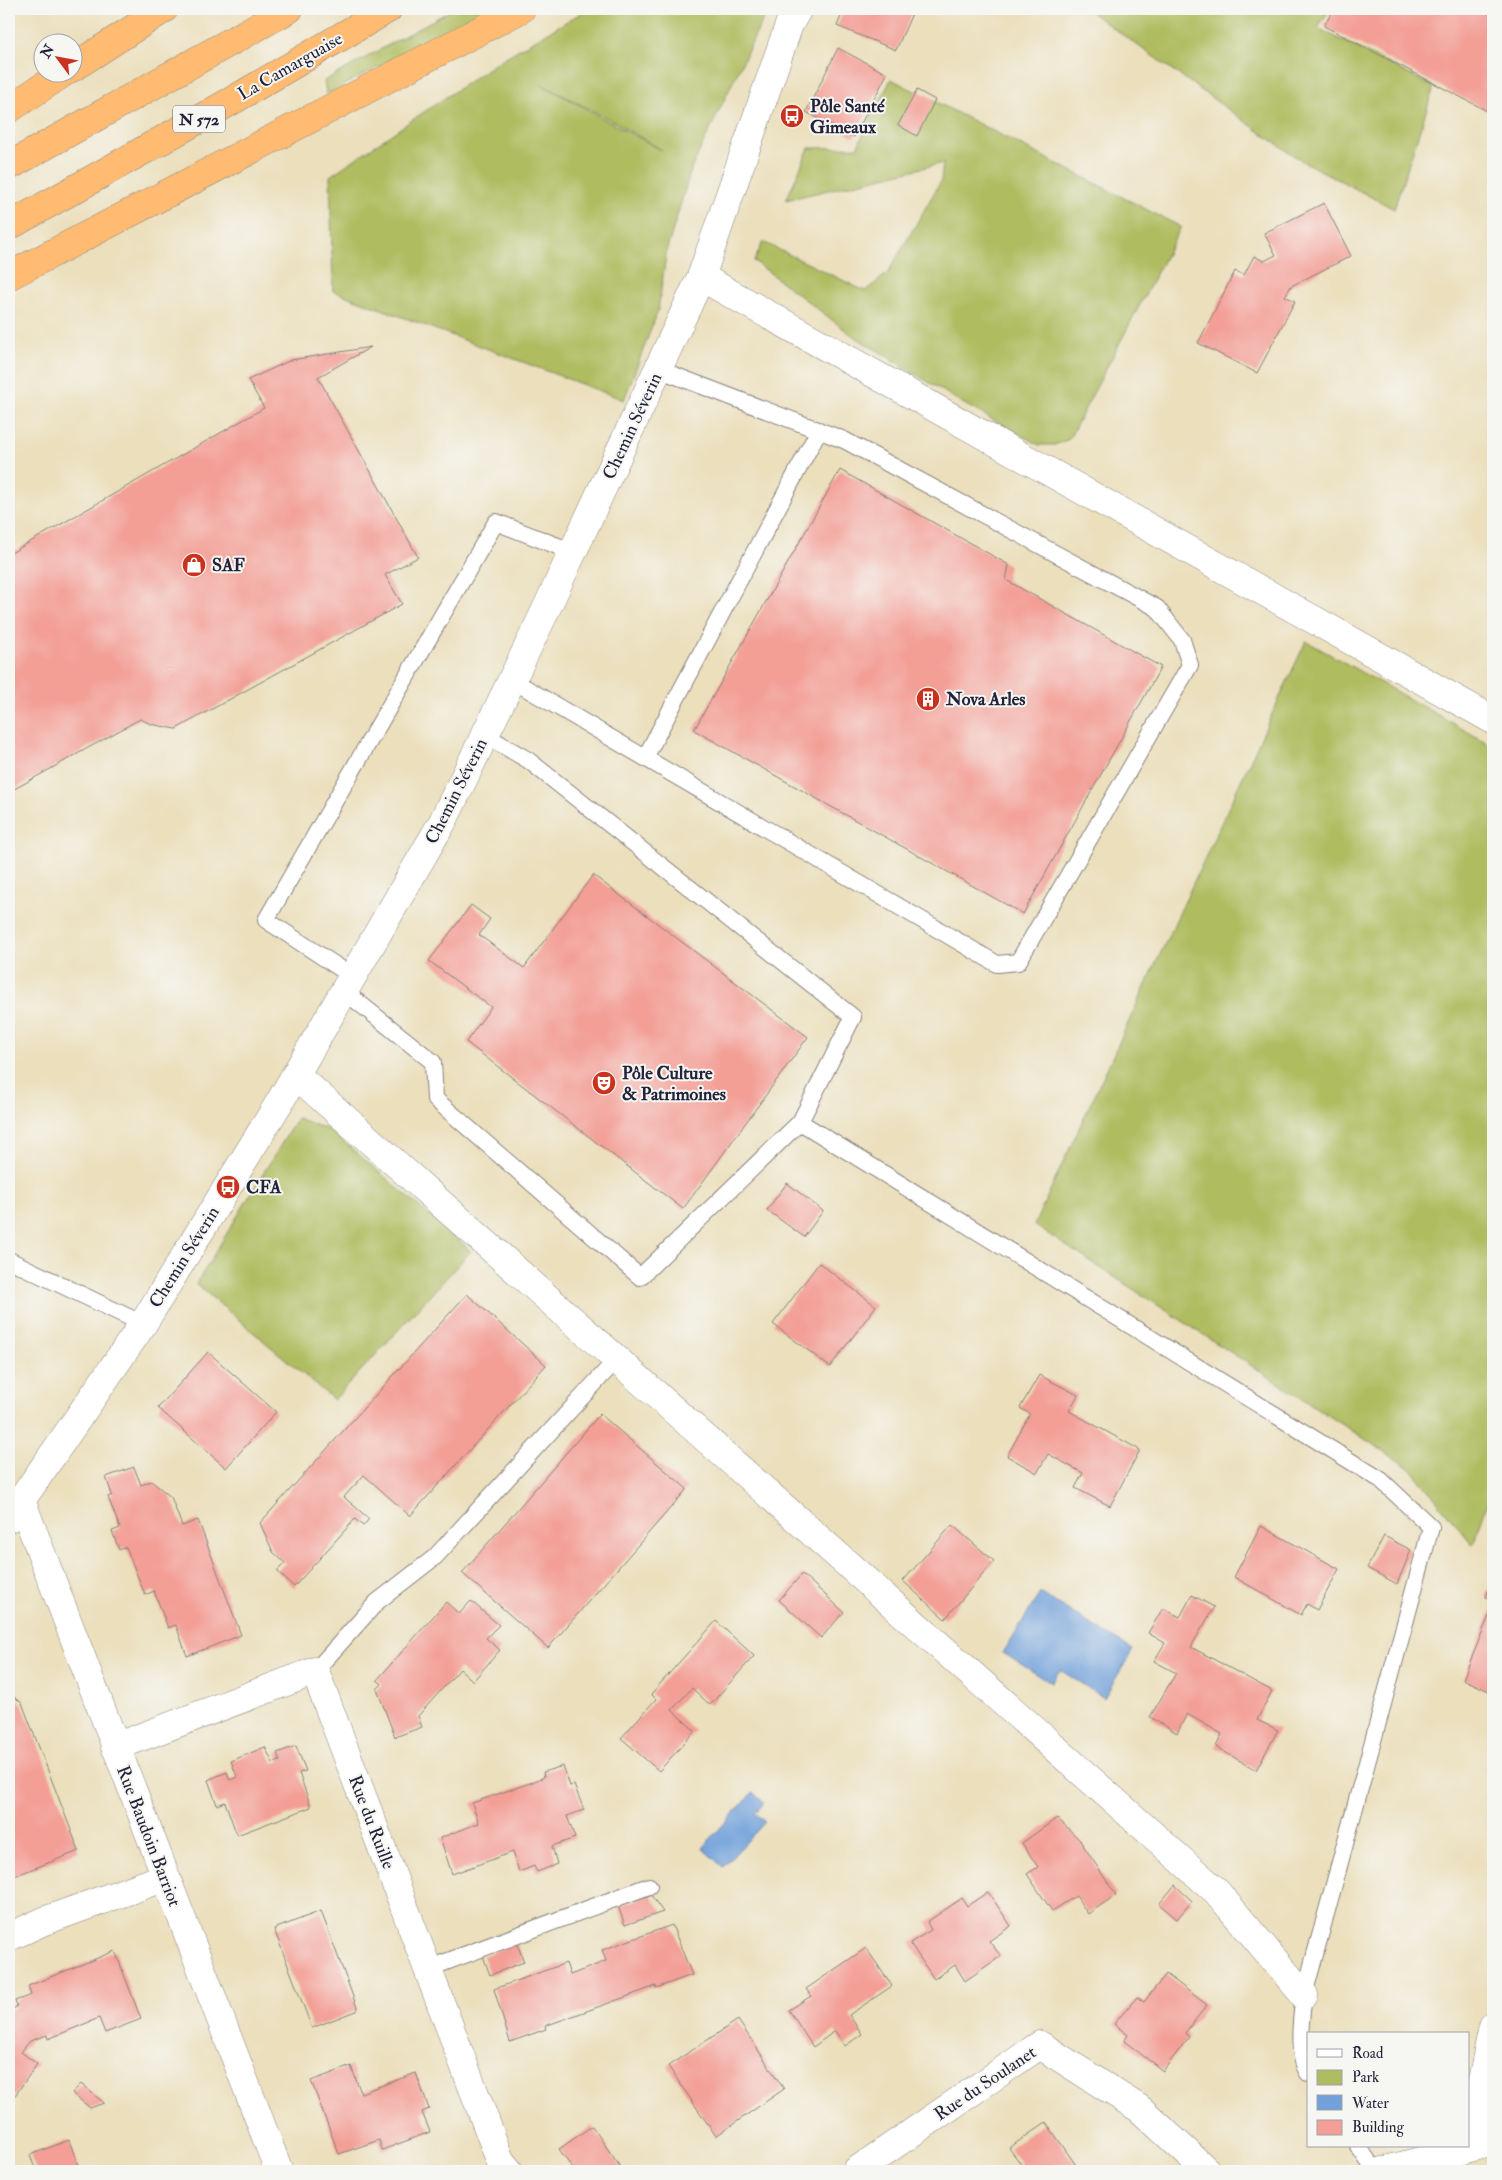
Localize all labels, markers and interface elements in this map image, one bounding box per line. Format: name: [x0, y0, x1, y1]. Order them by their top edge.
street label: La Camarguaise: [234, 27, 347, 106]
north arrow: [32, 32, 82, 82]
text: N: [36, 41, 58, 62]
place label: Pôle Santé Gimeaux: [810, 95, 885, 139]
bus stop icon: Pôle Santé Gimeaux: [779, 103, 805, 129]
road number: N 572: [173, 106, 225, 132]
street label: Chemin Séverin: [598, 369, 667, 483]
shop icon: SAF: [181, 552, 207, 578]
place label: SAF: [212, 554, 245, 577]
building icon: Nova Arles: [915, 686, 941, 712]
place label: Nova Arles: [945, 688, 1025, 711]
street label: Chemin Séverin: [420, 735, 493, 848]
place label: Pôle Culture & Patrimoines: [622, 1062, 726, 1106]
theatre icon: Pôle Culture & Patrimoines: [591, 1070, 617, 1096]
bus stop icon: CFA: [215, 1174, 241, 1200]
place label: CFA: [246, 1176, 282, 1199]
street label: Chemin Séverin: [144, 1202, 225, 1312]
street label: Rue Baudoin Barriot: [111, 1763, 186, 1910]
street label: Rue du Ruille: [343, 1772, 400, 1873]
legend: [1307, 2032, 1470, 2148]
street label: Rue du Soulanet: [930, 2041, 1041, 2126]
text: Road: [1352, 2044, 1384, 2063]
text: Park: [1352, 2068, 1379, 2087]
text: Water: [1351, 2094, 1389, 2113]
text: Building: [1352, 2118, 1404, 2137]

